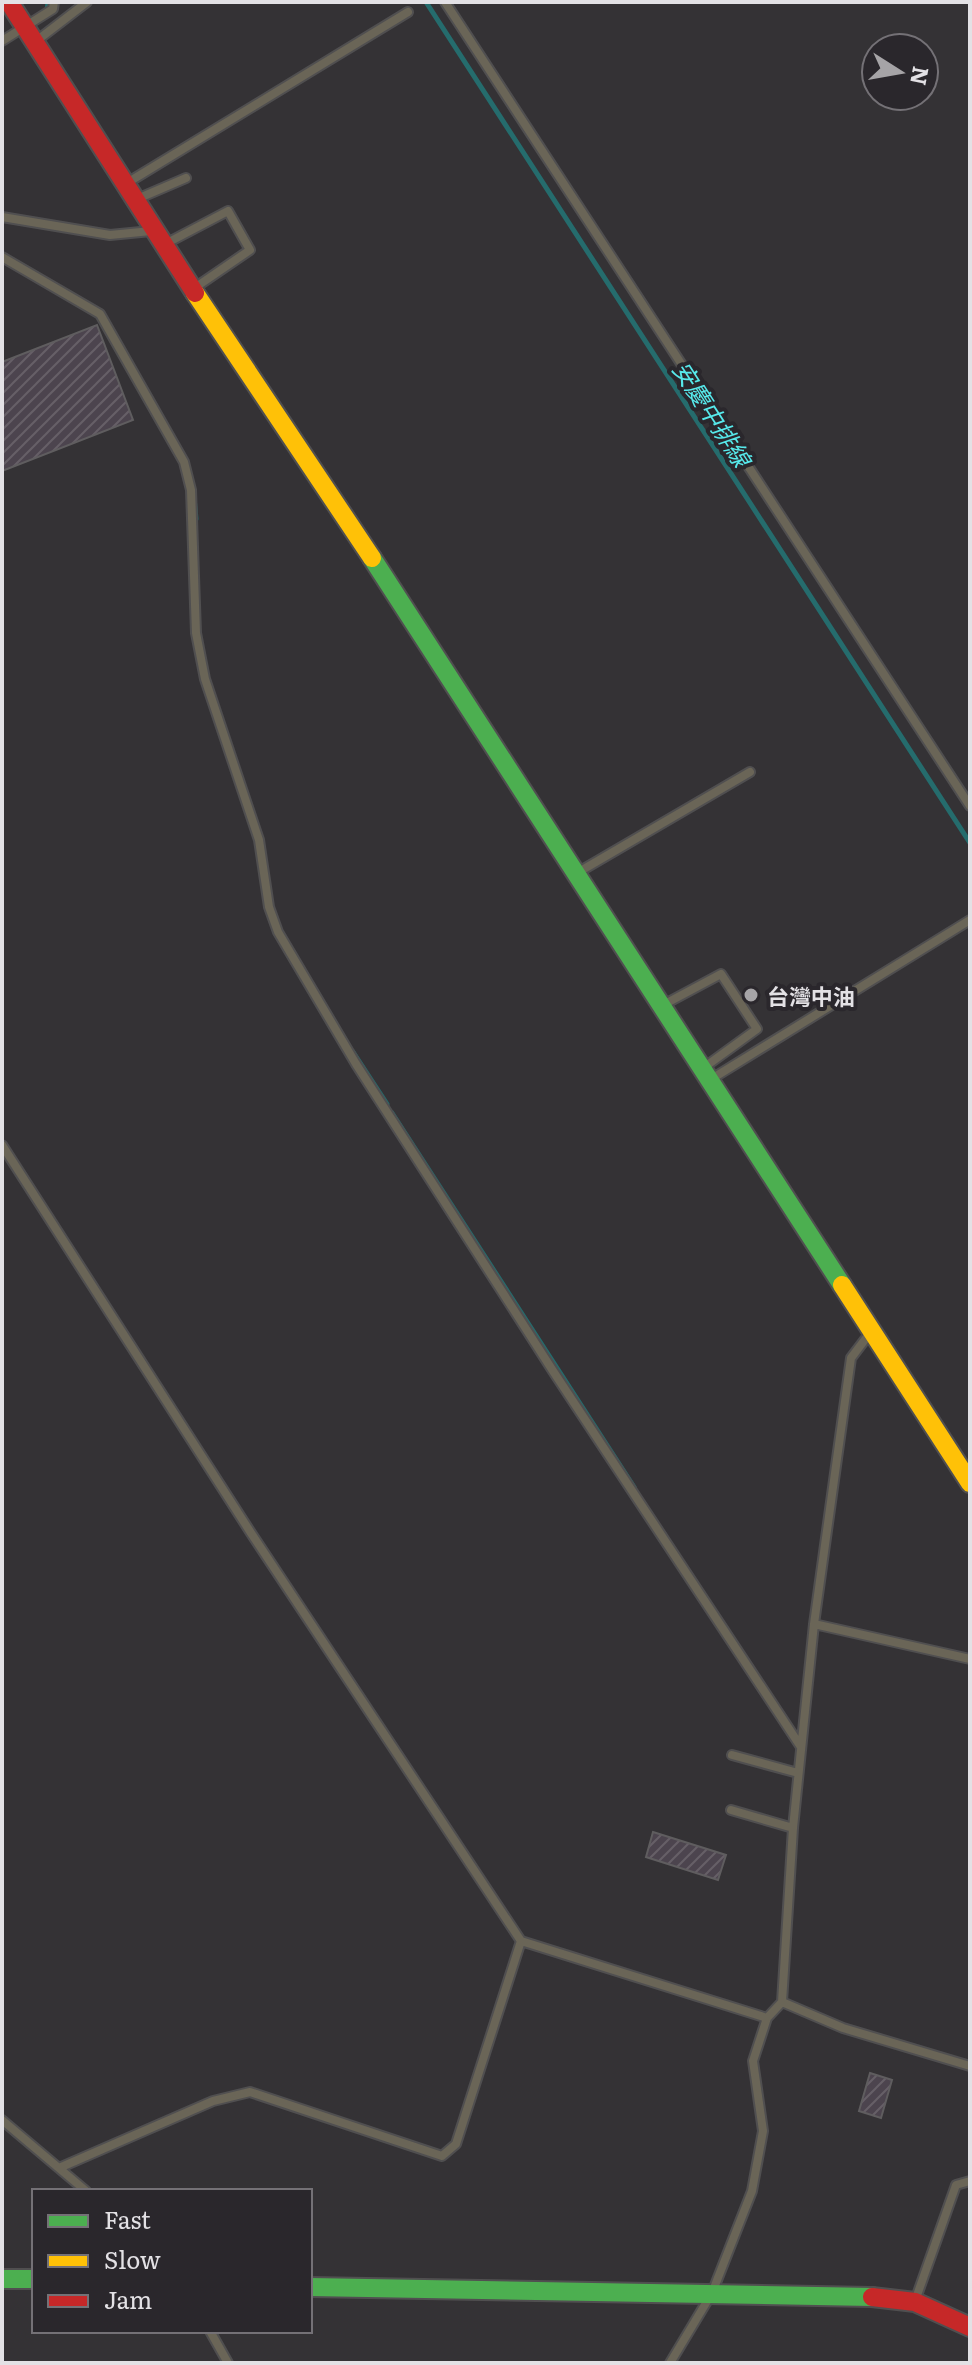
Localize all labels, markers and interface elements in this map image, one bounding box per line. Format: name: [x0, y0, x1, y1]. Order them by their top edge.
north arrow: [860, 32, 940, 112]
text: N: [903, 64, 939, 88]
water label: 安慶中排線: [666, 353, 762, 475]
place label: 台灣中油: [767, 979, 855, 1012]
marker: 台灣中油: [742, 986, 760, 1004]
legend: [32, 2189, 312, 2333]
text: Fast: [104, 2201, 151, 2236]
text: Slow: [104, 2241, 161, 2276]
text: Jam: [104, 2281, 152, 2316]

